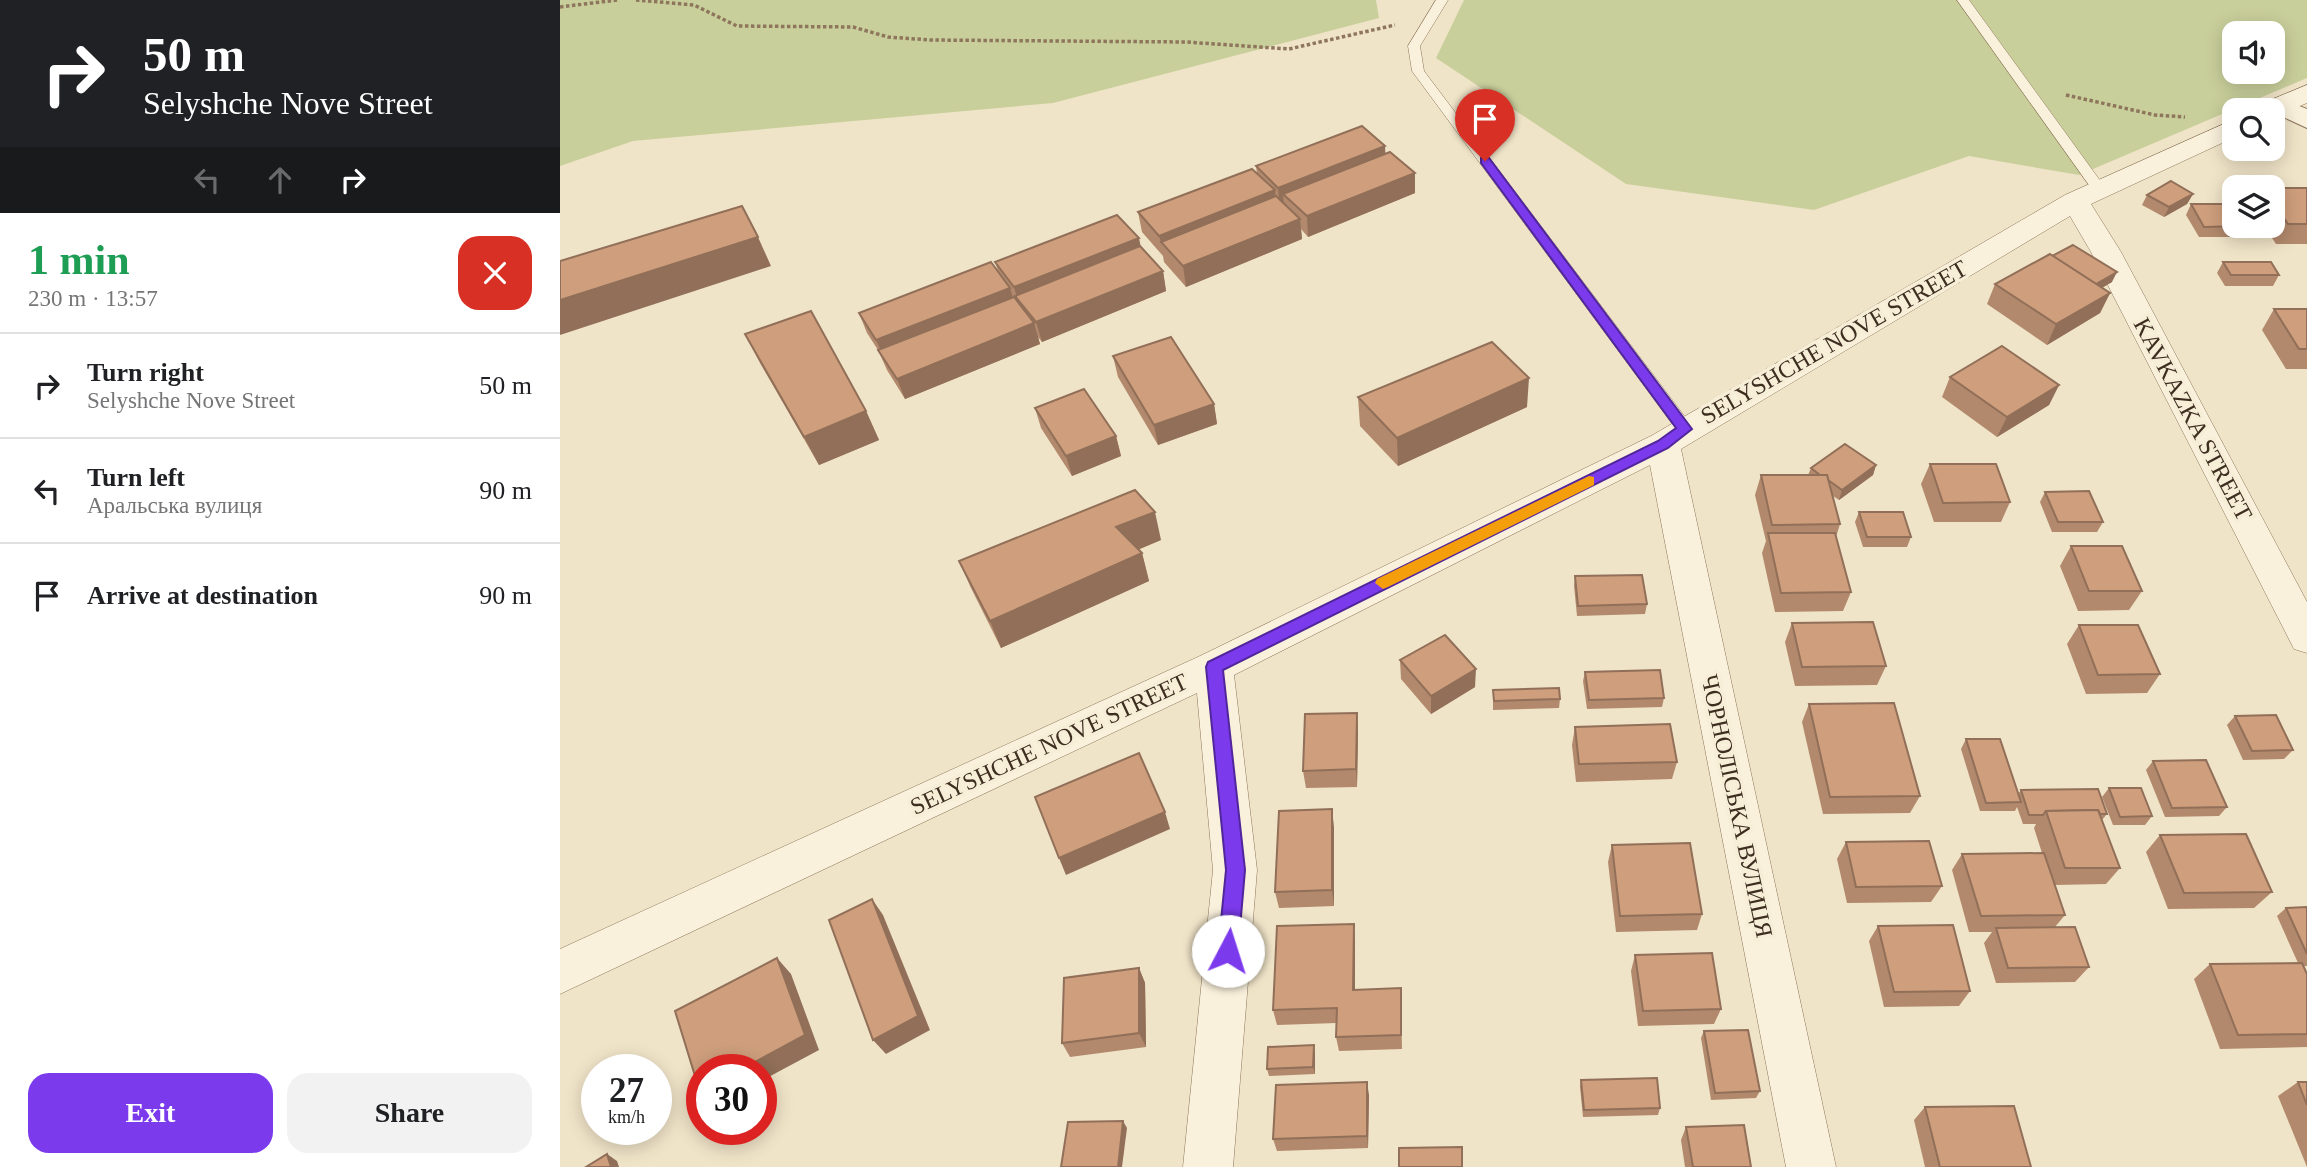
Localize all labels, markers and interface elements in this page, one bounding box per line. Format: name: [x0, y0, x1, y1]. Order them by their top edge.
map controls: [2222, 21, 2285, 238]
button: sound: [2222, 21, 2285, 84]
text: 50 m: [143, 27, 245, 82]
icon: right: [28, 28, 119, 119]
text: Selyshche Nove Street: [143, 85, 433, 121]
pin: [1455, 89, 1515, 161]
button: search: [2222, 98, 2285, 161]
icon: arrive: [1466, 100, 1504, 138]
icon: left: [188, 161, 226, 199]
icon: ahead: [261, 161, 299, 199]
icon: right: [334, 161, 372, 199]
button: layers: [2222, 175, 2285, 238]
button: close: [458, 236, 532, 310]
text: 1 min: [28, 237, 130, 283]
street label: SELYSHCHE NOVE STREET: [1696, 255, 1972, 429]
text: 230 m · 13:57: [28, 286, 158, 311]
street label: KAVKAZKA STREET: [2129, 313, 2258, 525]
text: Turn right: [87, 358, 204, 387]
icon: right: [28, 367, 66, 405]
text: 50 m: [479, 371, 532, 400]
text: Selyshche Nove Street: [87, 388, 295, 413]
text: Turn left: [87, 463, 185, 492]
icon: left: [28, 472, 66, 510]
text: 90 m: [479, 476, 532, 505]
text: Аральська вулиця: [87, 493, 262, 518]
icon: arrive: [28, 577, 66, 615]
text: Arrive at destination: [87, 581, 318, 610]
text: 90 m: [479, 581, 532, 610]
street label: SELYSHCHE NOVE STREET: [906, 668, 1192, 820]
street label: ЧОРНОЛІСЬКА ВУЛИЦЯ: [1696, 672, 1778, 940]
position arrow: [1191, 914, 1265, 988]
speed limit sign: 30: [686, 1054, 777, 1145]
text: 27: [609, 1071, 644, 1110]
button: Exit: [28, 1073, 273, 1153]
button: Share: [287, 1073, 532, 1153]
text: km/h: [608, 1107, 645, 1127]

